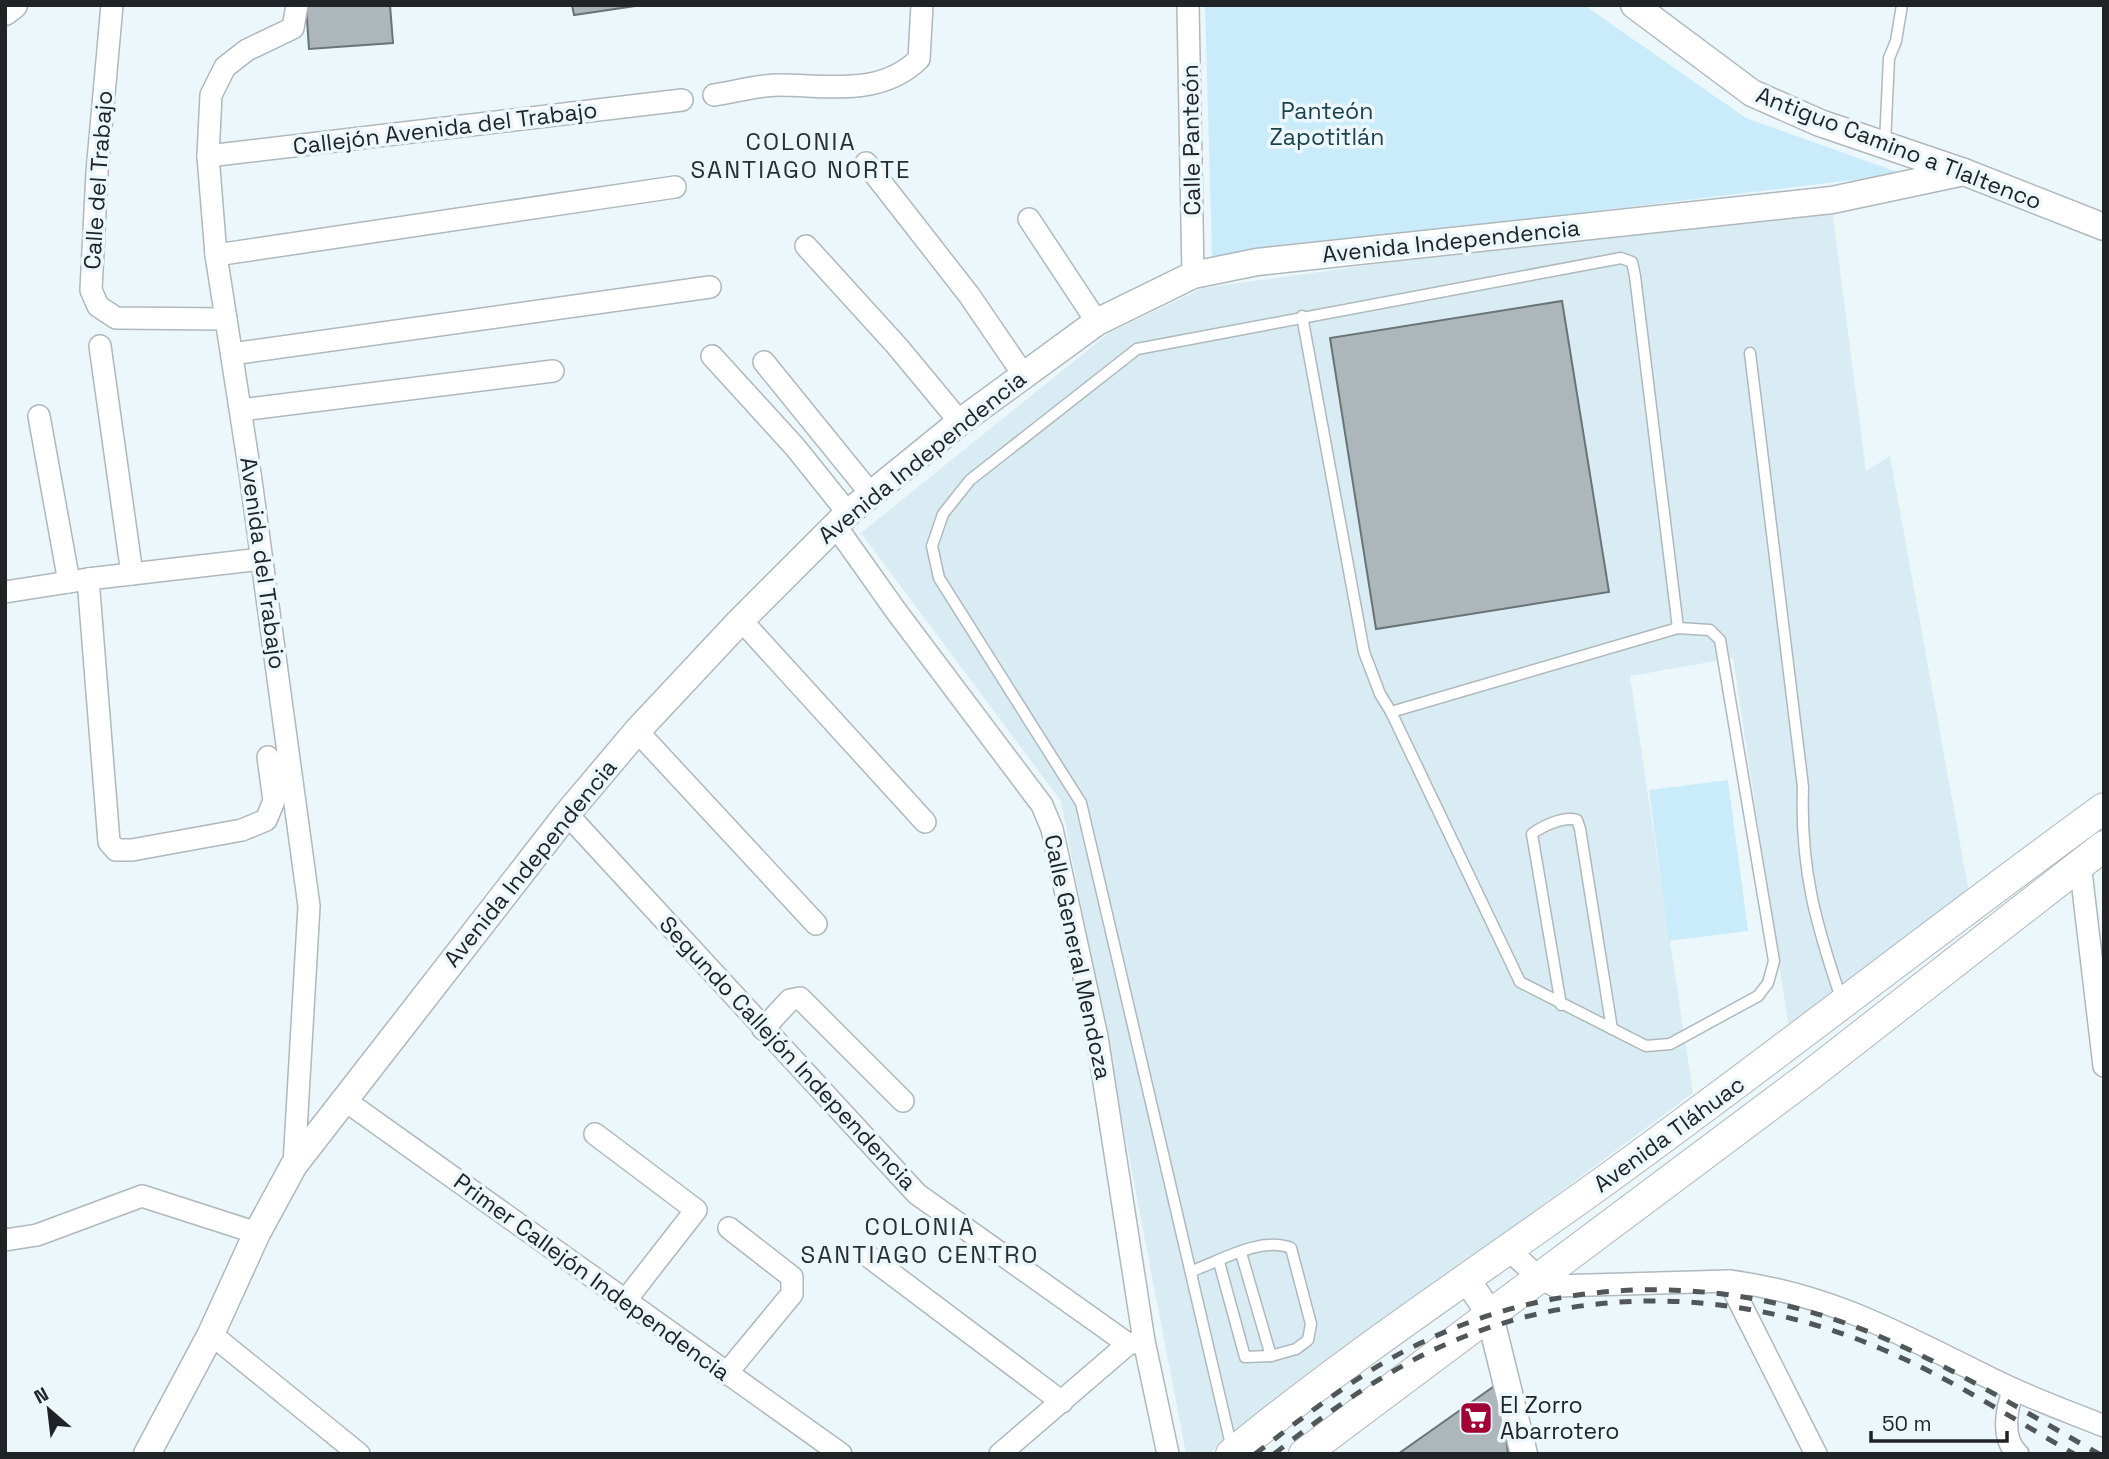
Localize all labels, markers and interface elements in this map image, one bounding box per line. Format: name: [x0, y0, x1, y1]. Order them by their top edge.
street label: Calle Panteón: [1175, 64, 1207, 216]
street label: Antiguo Camino a Tlaltenco: [1752, 80, 2046, 216]
street label: Calle del Trabajo: [77, 89, 119, 271]
street label: Callejón Avenida del Trabajo: [291, 94, 599, 162]
park label: Panteón Zapotitlán: [1270, 96, 1384, 152]
district label: COLONIA SANTIAGO NORTE: [690, 126, 912, 185]
street label: Avenida Independencia: [1321, 213, 1581, 269]
street label: Avenida Independencia: [812, 364, 1032, 550]
street label: Avenida del Trabajo: [233, 455, 293, 671]
street label: Avenida Independencia: [437, 753, 623, 973]
street label: Calle General Mendoza: [1037, 832, 1119, 1082]
street label: Segundo Callejón Independencia: [653, 910, 923, 1196]
street label: Avenida Tláhuac: [1587, 1069, 1751, 1199]
street label: Primer Callejón Independencia: [448, 1166, 736, 1388]
district label: COLONIA SANTIAGO CENTRO: [801, 1211, 1039, 1270]
north arrow: [14, 1375, 84, 1445]
text: N: [30, 1381, 53, 1409]
place label: El Zorro Abarrotero: [1500, 1390, 1619, 1446]
supermarket icon: El Zorro Abarrotero: [1457, 1399, 1495, 1437]
scale bar: [1871, 1400, 2008, 1444]
text: 50 m: [1882, 1410, 1932, 1437]

